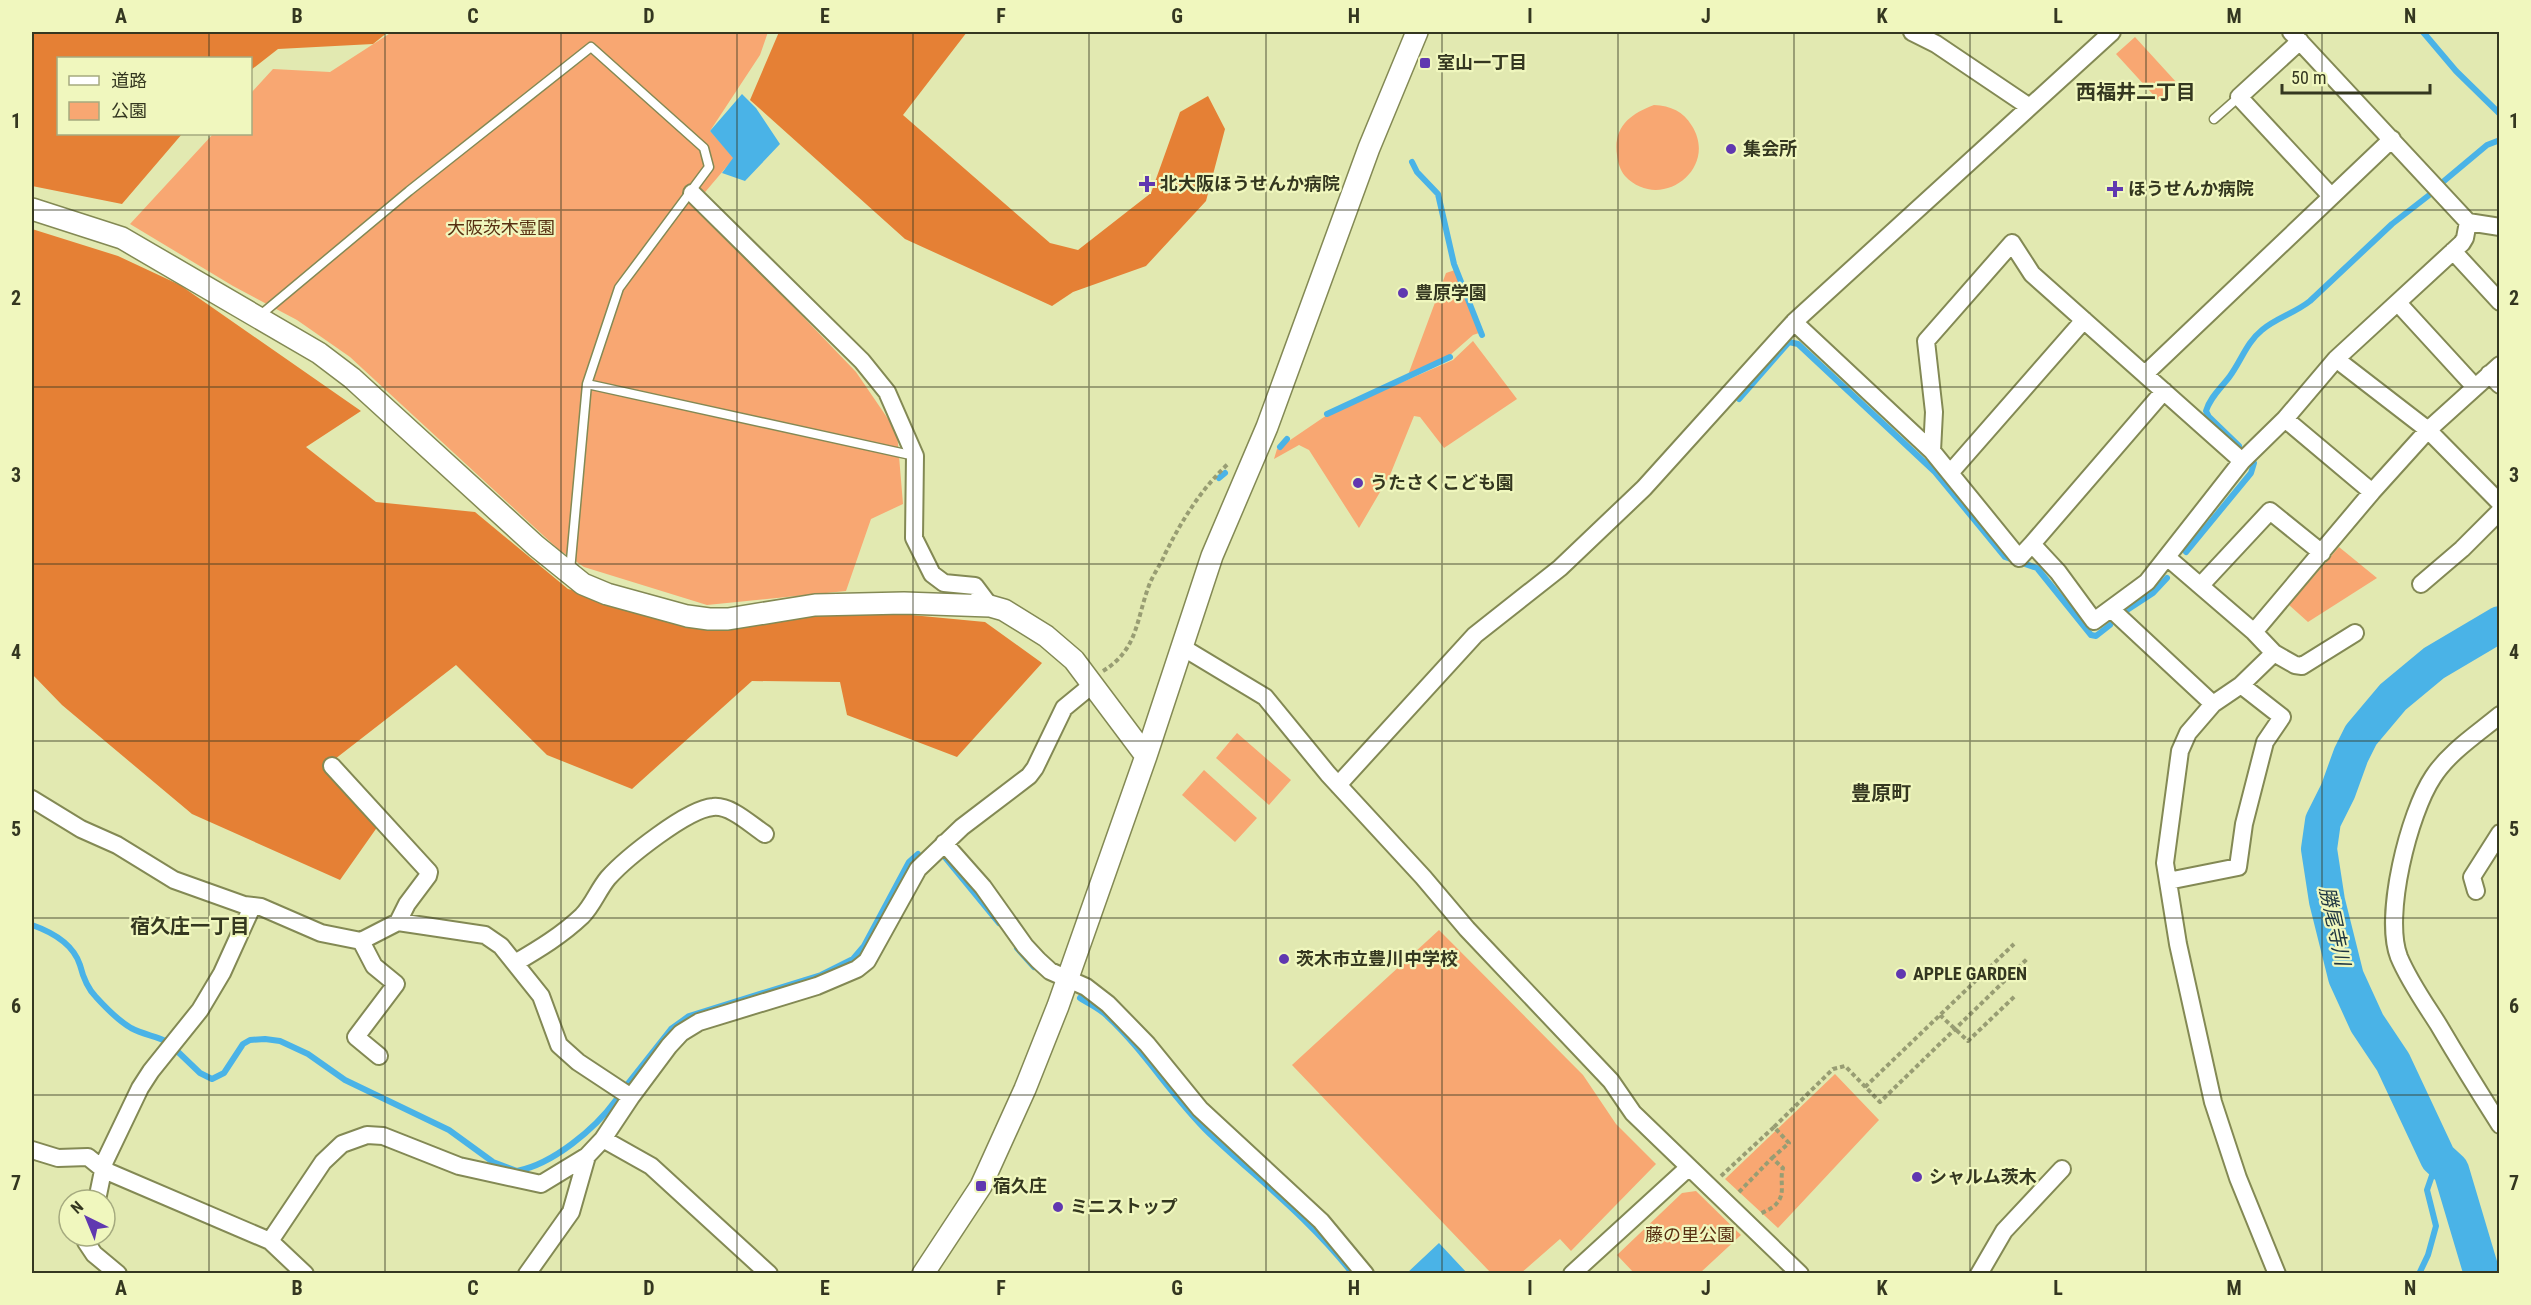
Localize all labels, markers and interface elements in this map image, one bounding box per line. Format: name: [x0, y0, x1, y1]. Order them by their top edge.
text: A: [115, 4, 127, 28]
text: B: [291, 4, 303, 28]
text: C: [467, 4, 479, 28]
text: D: [643, 4, 655, 28]
text: E: [820, 4, 830, 28]
text: F: [996, 4, 1006, 28]
text: G: [1171, 4, 1183, 28]
text: H: [1348, 4, 1360, 28]
text: I: [1527, 4, 1533, 28]
text: J: [1701, 4, 1711, 28]
text: K: [1876, 4, 1888, 28]
text: L: [2053, 4, 2063, 28]
text: M: [2226, 4, 2242, 28]
text: N: [2404, 4, 2416, 28]
place label: 室山一丁目: [1437, 52, 1527, 73]
marker: 室山一丁目: [1418, 56, 1432, 70]
legend: [57, 57, 252, 135]
scale bar: [2282, 57, 2430, 95]
text: 50 m: [2291, 67, 2326, 88]
text: 道路: [111, 70, 147, 91]
district label: 西福井二丁目: [2076, 80, 2196, 104]
text: 公園: [111, 100, 147, 121]
text: 1: [11, 109, 21, 133]
text: 1: [2509, 109, 2519, 133]
place label: 集会所: [1743, 138, 1797, 159]
marker: 集会所: [1724, 142, 1738, 156]
place label: 北大阪ほうせんか病院: [1160, 173, 1340, 194]
marker: 北大阪ほうせんか病院: [1138, 175, 1156, 193]
place label: ほうせんか病院: [2128, 178, 2254, 199]
marker: ほうせんか病院: [2106, 180, 2124, 198]
park label: 大阪茨木霊園: [447, 217, 555, 238]
place label: 豊原学園: [1415, 282, 1487, 303]
text: 2: [11, 286, 21, 310]
marker: 豊原学園: [1396, 286, 1410, 300]
text: 2: [2509, 286, 2519, 310]
text: 3: [11, 463, 21, 487]
text: 3: [2509, 463, 2519, 487]
place label: うたさくこども園: [1370, 472, 1514, 493]
marker: うたさくこども園: [1351, 476, 1365, 490]
text: 4: [11, 640, 21, 664]
text: 4: [2509, 640, 2519, 664]
district label: 豊原町: [1851, 781, 1911, 805]
text: 5: [11, 817, 21, 841]
text: 5: [2509, 817, 2519, 841]
water label: 勝尾寺川: [2315, 884, 2355, 970]
district label: 宿久庄一丁目: [130, 914, 250, 938]
place label: 茨木市立豊川中学校: [1296, 948, 1458, 969]
marker: 茨木市立豊川中学校: [1277, 952, 1291, 966]
place label: APPLE GARDEN: [1913, 963, 2027, 984]
marker: APPLE GARDEN: [1894, 967, 1908, 981]
text: 6: [11, 994, 21, 1018]
text: 6: [2509, 994, 2519, 1018]
place label: シャルム茨木: [1929, 1166, 2037, 1187]
marker: シャルム茨木: [1910, 1170, 1924, 1184]
text: 7: [11, 1171, 21, 1195]
text: 7: [2509, 1171, 2519, 1195]
place label: 宿久庄: [993, 1175, 1047, 1196]
marker: 宿久庄: [974, 1179, 988, 1193]
north arrow: [57, 1188, 117, 1248]
place label: ミニストップ: [1070, 1196, 1178, 1217]
text: N: [67, 1197, 87, 1218]
marker: ミニストップ: [1051, 1200, 1065, 1214]
park label: 藤の里公園: [1645, 1224, 1735, 1245]
text: A: [115, 1276, 127, 1300]
text: B: [291, 1276, 303, 1300]
text: C: [467, 1276, 479, 1300]
text: D: [643, 1276, 655, 1300]
text: E: [820, 1276, 830, 1300]
text: F: [996, 1276, 1006, 1300]
text: G: [1171, 1276, 1183, 1300]
text: H: [1348, 1276, 1360, 1300]
text: I: [1527, 1276, 1533, 1300]
text: J: [1701, 1276, 1711, 1300]
text: K: [1876, 1276, 1888, 1300]
text: L: [2053, 1276, 2063, 1300]
text: M: [2226, 1276, 2242, 1300]
text: N: [2404, 1276, 2416, 1300]

